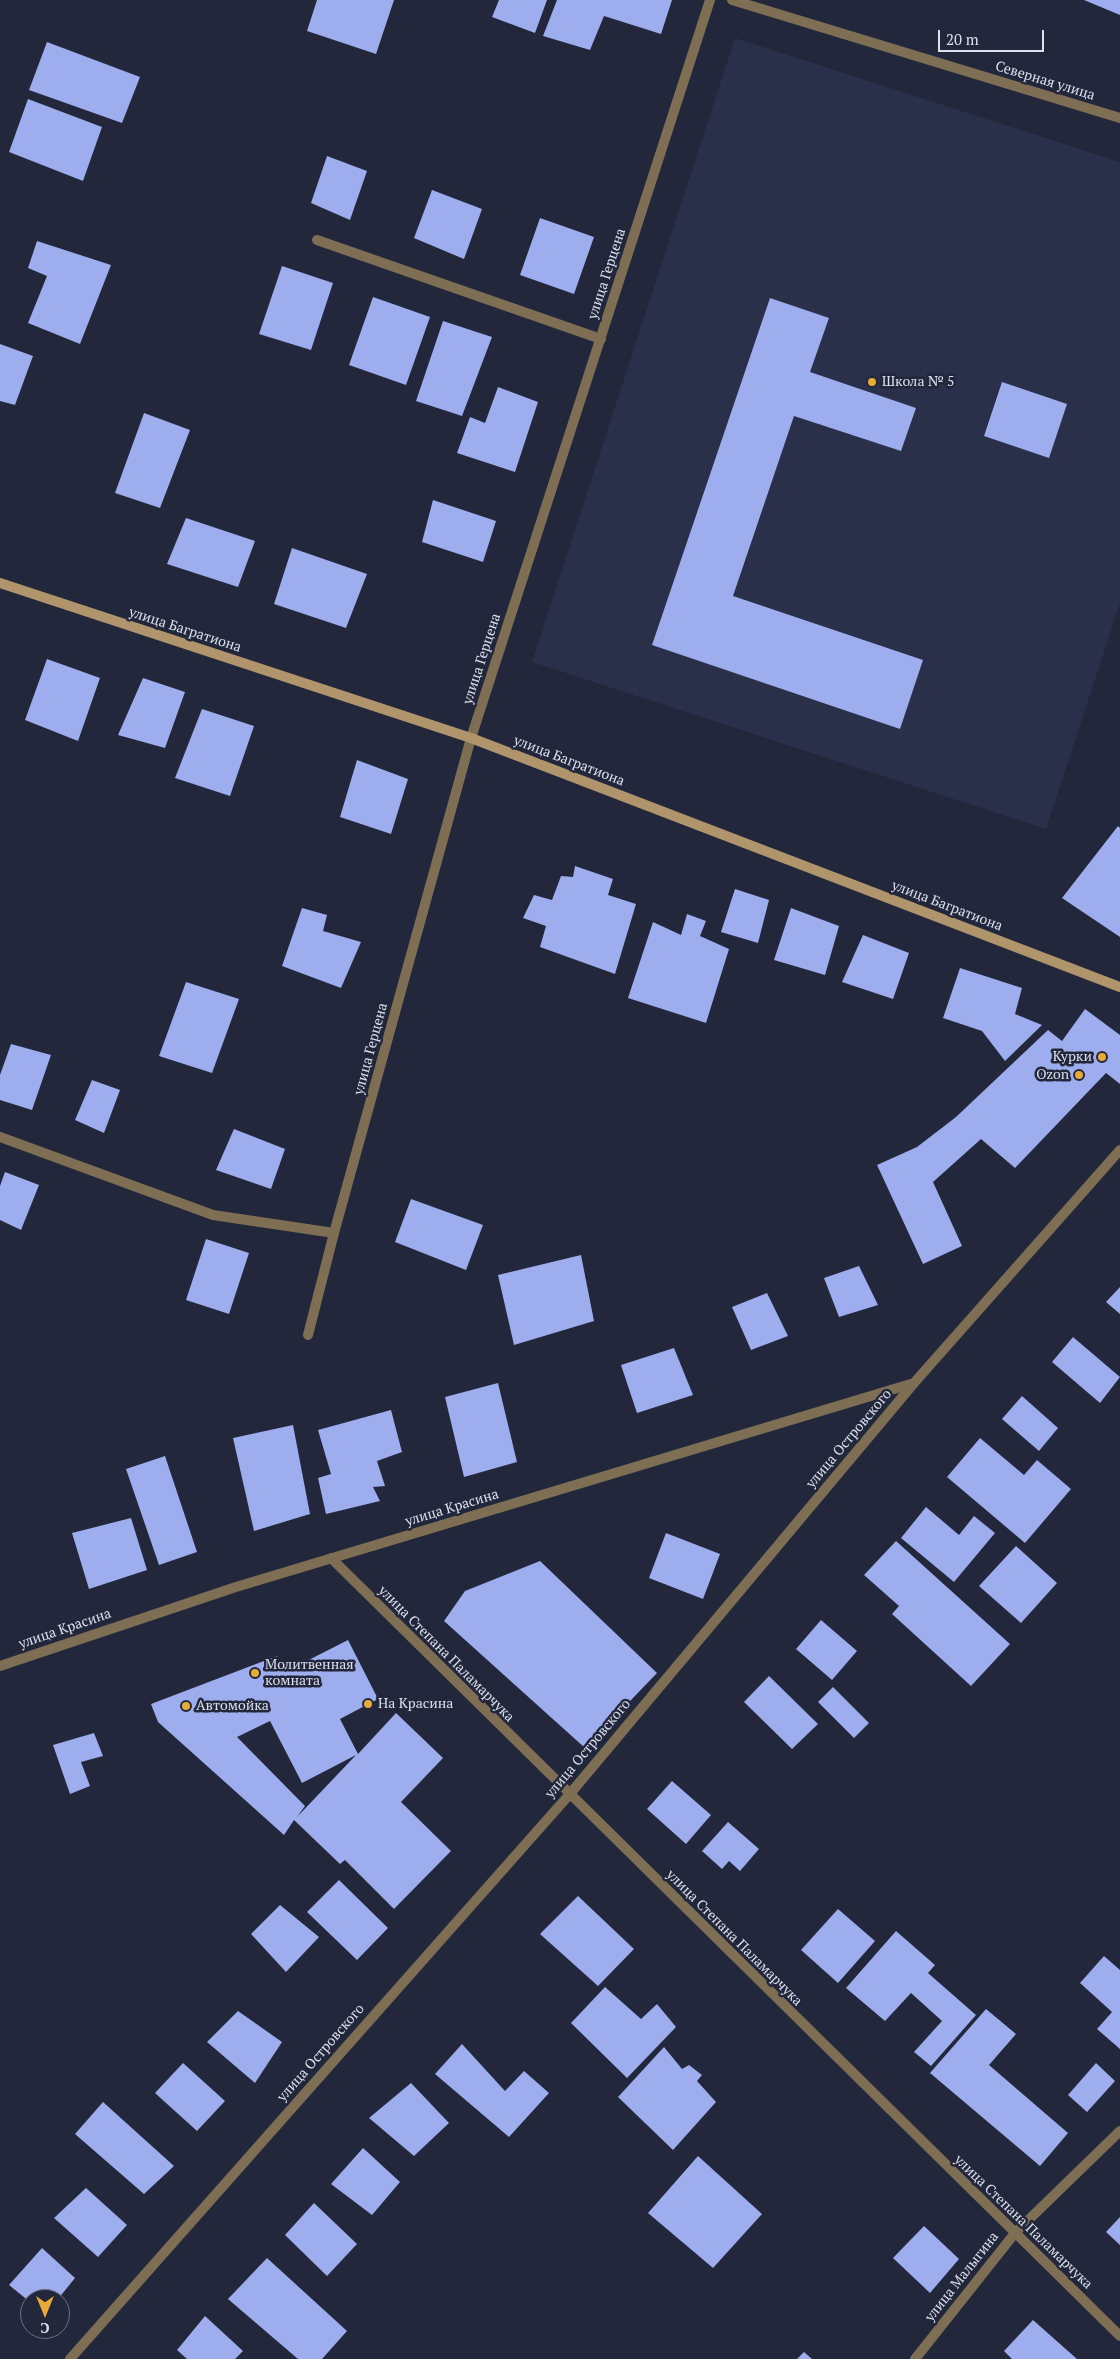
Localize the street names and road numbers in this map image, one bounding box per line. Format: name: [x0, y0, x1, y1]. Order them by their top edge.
street label: Северная улица: [993, 58, 1097, 104]
street label: улица Герцена: [584, 226, 630, 322]
street label: улица Багратиона: [127, 604, 243, 656]
street label: улица Герцена: [459, 611, 505, 707]
street label: улица Багратиона: [511, 732, 627, 790]
street label: улица Багратиона: [889, 877, 1005, 935]
street label: улица Герцена: [351, 1001, 391, 1097]
street label: улица Островского: [803, 1386, 895, 1492]
street label: улица Красина: [403, 1486, 501, 1530]
street label: улица Степана Паламарчука: [374, 1582, 518, 1726]
street label: улица Красина: [17, 1605, 113, 1653]
street label: улица Островского: [542, 1696, 634, 1802]
street label: улица Степана Паламарчука: [662, 1866, 806, 2010]
street label: улица Островского: [274, 2001, 368, 2105]
street label: улица Степана Паламарчука: [950, 2152, 1096, 2292]
street label: улица Малыгина: [922, 2229, 1002, 2325]

